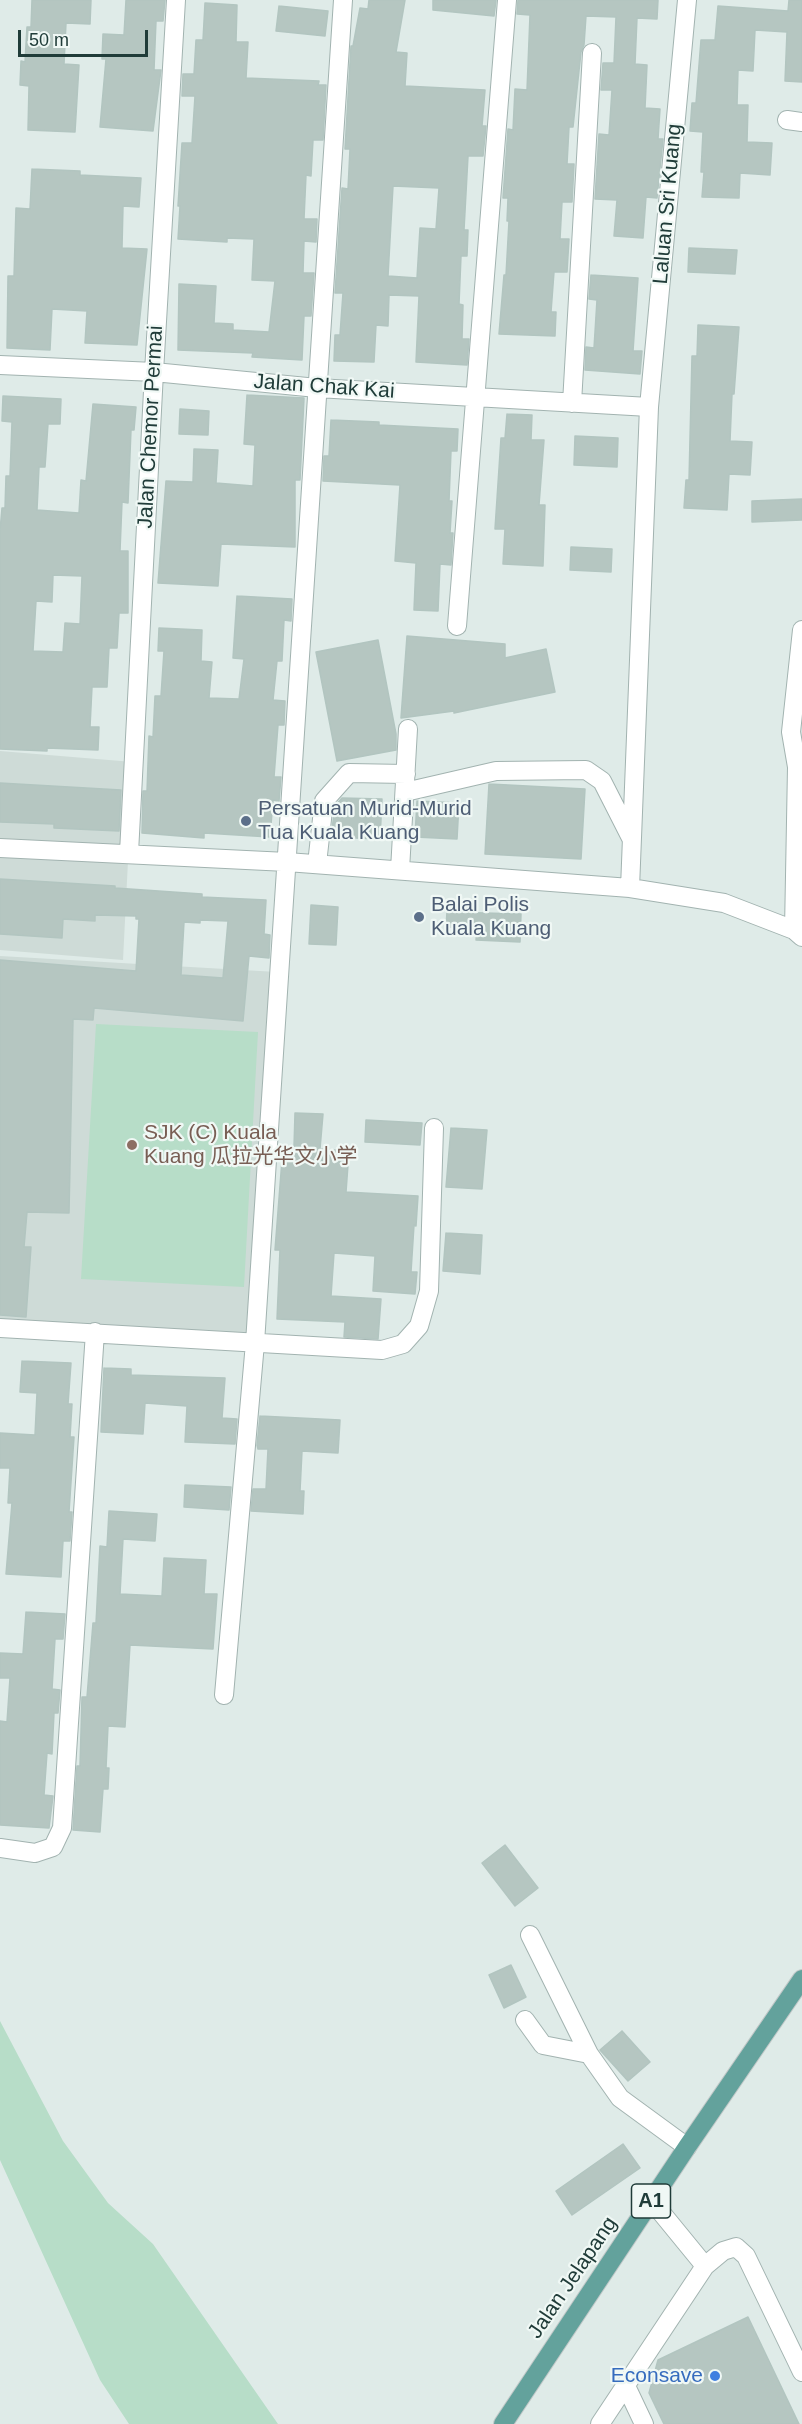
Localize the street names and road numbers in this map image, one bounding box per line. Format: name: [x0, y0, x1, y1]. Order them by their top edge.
street label: Laluan Sri Kuang: [648, 123, 688, 285]
street label: Jalan Chemor Permai: [133, 325, 169, 529]
street label: Jalan Chak Kai: [253, 370, 395, 404]
road number: A1: [632, 2184, 670, 2218]
street label: Jalan Jelapang: [523, 2212, 623, 2344]

